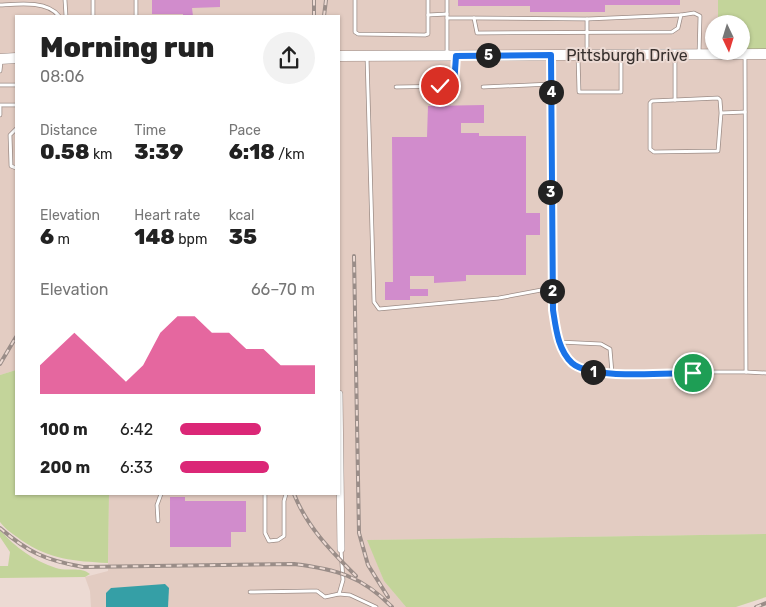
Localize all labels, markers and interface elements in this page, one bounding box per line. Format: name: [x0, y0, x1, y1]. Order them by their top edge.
north arrow: [705, 15, 750, 60]
map controls: [705, 15, 750, 60]
text: Morning run: [40, 31, 214, 64]
button: share: [263, 32, 315, 84]
pin: 5: [476, 42, 500, 68]
street label: Pittsburgh Drive: [566, 46, 688, 65]
text: 5: [484, 47, 493, 64]
pin: [419, 65, 461, 107]
text: 08:06: [40, 67, 84, 86]
icon: check: [426, 72, 454, 100]
pin: 4: [538, 80, 564, 104]
text: 4: [547, 84, 556, 101]
text: Distance: [40, 122, 97, 139]
text: Time: [134, 122, 166, 139]
text: Pace: [229, 122, 261, 139]
text: 0.58: [40, 139, 89, 164]
text: 3:39: [134, 139, 183, 164]
text: 6:18: [229, 139, 275, 164]
text: km: [89, 146, 113, 163]
text: /km: [275, 146, 305, 163]
pin: 3: [538, 180, 562, 204]
text: 3: [546, 184, 555, 201]
text: Elevation: [40, 207, 100, 224]
text: Heart rate: [134, 207, 200, 224]
text: kcal: [229, 207, 254, 224]
text: 6: [40, 224, 54, 249]
text: 148: [134, 224, 175, 249]
text: 35: [229, 224, 257, 249]
text: m: [54, 231, 70, 248]
text: bpm: [175, 231, 207, 248]
pin: 2: [540, 278, 564, 304]
text: Elevation: [40, 280, 109, 299]
text: 66–70 m: [251, 280, 315, 299]
text: 2: [548, 283, 557, 300]
pin: [672, 352, 714, 394]
icon: arrive: [679, 359, 707, 387]
pin: 1: [580, 360, 606, 384]
text: 1: [590, 364, 597, 381]
text: 100 m: [40, 420, 88, 439]
text: 6:42: [120, 420, 153, 439]
text: 200 m: [40, 458, 90, 477]
text: 6:33: [120, 458, 153, 477]

